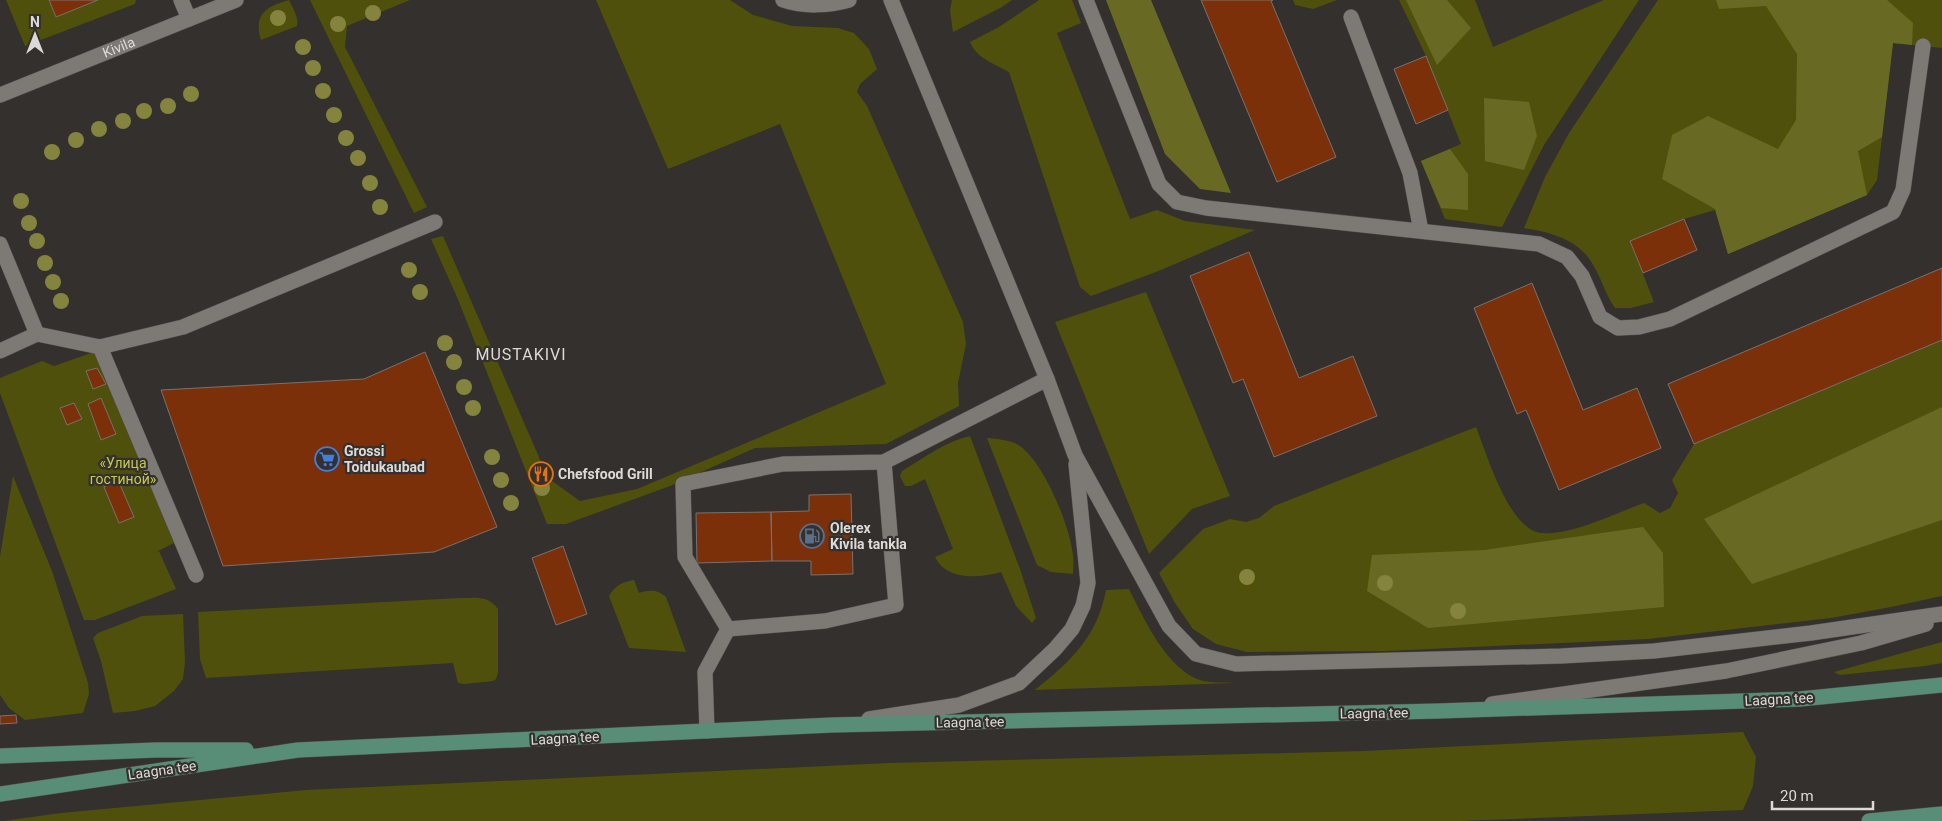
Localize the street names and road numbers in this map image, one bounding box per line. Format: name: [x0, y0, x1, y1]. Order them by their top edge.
street label: Kivila: [100, 34, 137, 61]
street label: Laagna tee: [1744, 689, 1814, 709]
street label: Laagna tee: [1339, 704, 1409, 722]
street label: Laagna tee: [935, 713, 1005, 731]
street label: Laagna tee: [530, 728, 600, 748]
street label: Laagna tee: [127, 757, 197, 783]

